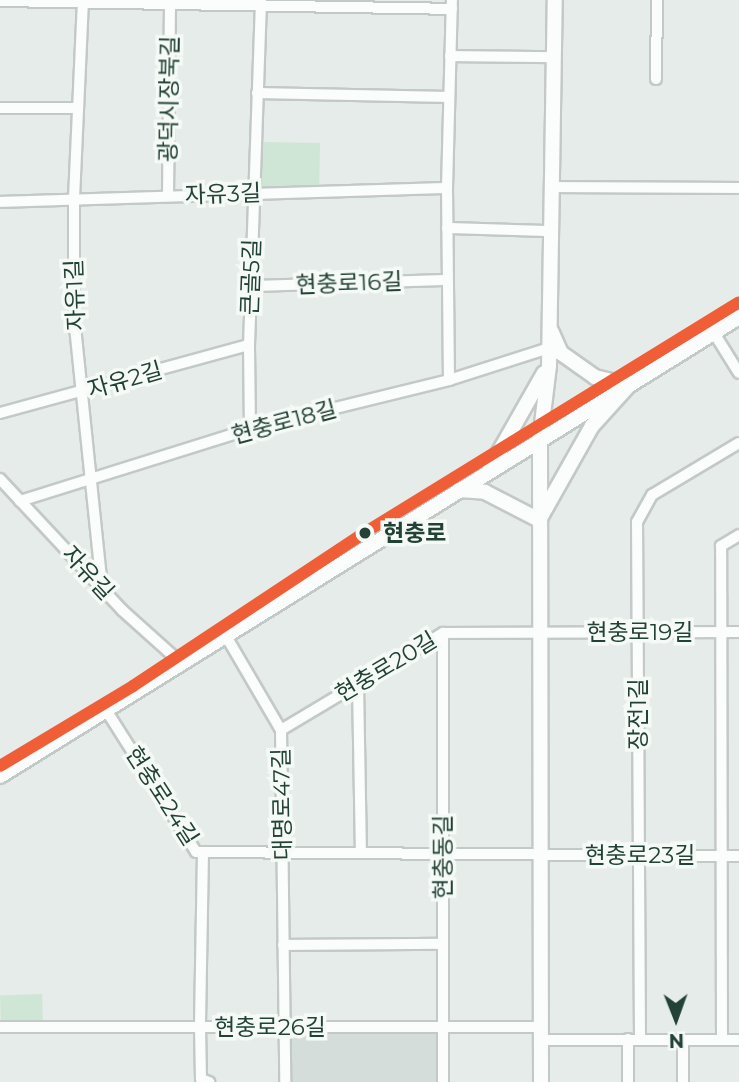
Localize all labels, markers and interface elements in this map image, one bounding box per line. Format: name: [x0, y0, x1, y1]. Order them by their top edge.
street label: 광덕시장북길: [154, 35, 184, 163]
street label: 자유3길: [184, 179, 262, 209]
street label: 큰골5길: [236, 238, 266, 316]
street label: 자유1길: [60, 259, 90, 331]
street label: 현충로16길: [295, 267, 403, 299]
street label: 자유2길: [84, 356, 166, 404]
street label: 현충로18길: [228, 395, 340, 449]
place label: 현충로: [383, 519, 446, 547]
marker: 현충로: [353, 521, 377, 545]
street label: 자유길: [56, 540, 120, 606]
street label: 현충로19길: [587, 618, 693, 646]
street label: 현충로20길: [331, 626, 441, 708]
street label: 장전1길: [624, 678, 652, 750]
street label: 현충로24길: [120, 741, 204, 851]
street label: 대명로47길: [267, 748, 297, 860]
street label: 현충동길: [429, 815, 457, 899]
street label: 현충로23길: [585, 841, 695, 869]
north arrow: [641, 984, 711, 1054]
street label: 현충로26길: [214, 1013, 326, 1041]
text: N: [669, 1029, 684, 1052]

